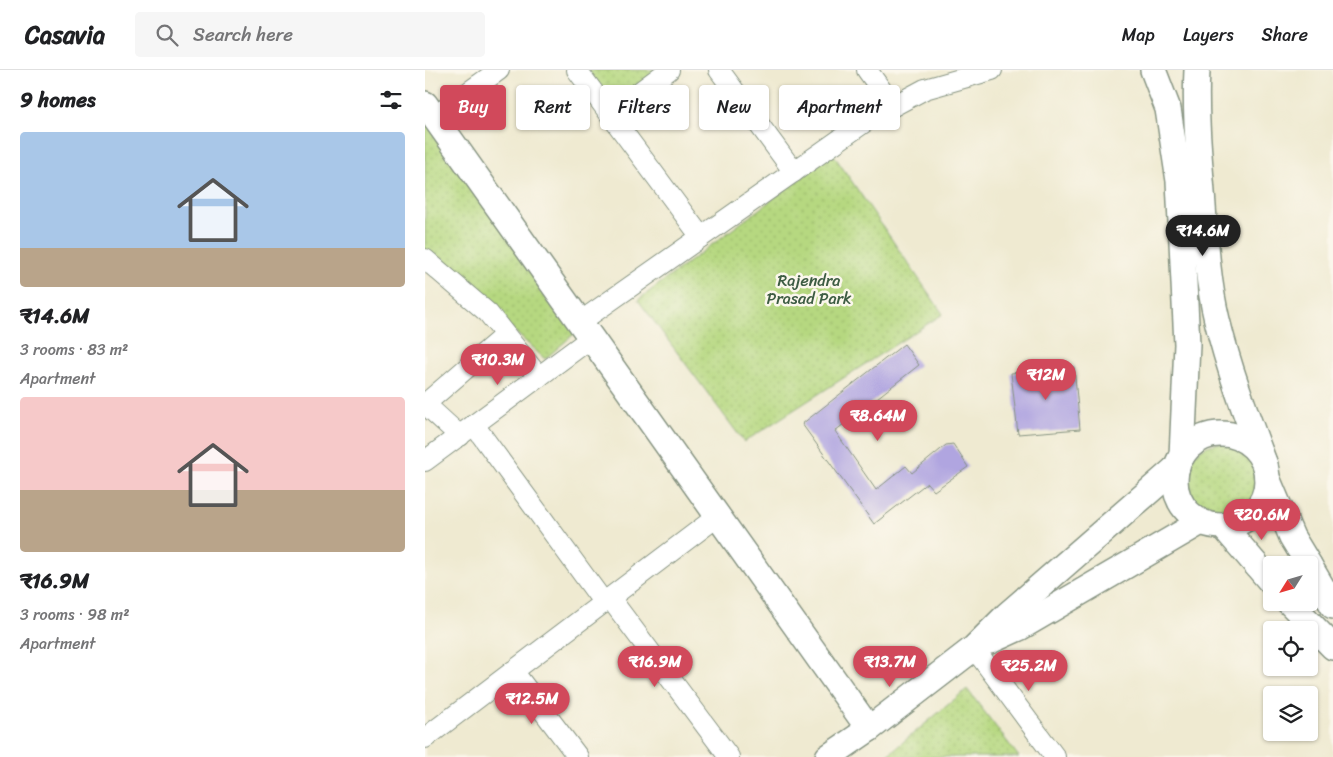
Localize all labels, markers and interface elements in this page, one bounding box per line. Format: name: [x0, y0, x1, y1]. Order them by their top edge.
search box: [135, 12, 485, 57]
text: Casavia: [25, 14, 105, 56]
text: Search here: [193, 18, 293, 51]
text: Map: [1122, 19, 1155, 51]
text: Layers: [1183, 19, 1234, 51]
text: Share: [1262, 19, 1308, 51]
icon: search: [153, 21, 181, 49]
text: 9 homes: [20, 81, 96, 119]
chip: Buy: [440, 85, 506, 130]
chip: Rent: [516, 85, 590, 130]
chip: Filters: [600, 85, 689, 130]
chip: New: [699, 85, 769, 130]
chip: Apartment: [779, 85, 900, 130]
icon: filters: [377, 86, 405, 114]
icon: home: [168, 165, 258, 255]
pin: ₹14.6M: [1162, 214, 1244, 257]
text: ₹14.6M: [1177, 216, 1229, 245]
park label: Rajendra Prasad Park: [766, 266, 852, 313]
text: ₹14.6M: [20, 297, 89, 335]
text: 3 rooms · 83 m²: [20, 335, 128, 364]
pin: ₹10.3M: [457, 344, 539, 386]
text: ₹10.3M: [472, 345, 524, 374]
pin: ₹12M: [1016, 358, 1076, 401]
text: ₹12M: [1027, 360, 1065, 389]
text: Apartment: [20, 364, 96, 393]
pin: ₹8.64M: [837, 400, 919, 442]
text: ₹8.64M: [850, 401, 906, 430]
icon: home: [168, 430, 258, 520]
pin: ₹20.6M: [1221, 498, 1303, 541]
text: ₹20.6M: [1234, 500, 1290, 529]
north arrow: [1263, 556, 1317, 611]
map controls: [1263, 556, 1318, 741]
text: ₹16.9M: [20, 562, 89, 600]
text: 3 rooms · 98 m²: [20, 600, 129, 629]
button: locate: [1263, 621, 1318, 676]
text: Apartment: [20, 629, 96, 658]
pin: ₹16.9M: [614, 646, 696, 688]
pin: ₹13.7M: [849, 646, 931, 688]
text: ₹16.9M: [629, 647, 681, 676]
text: ₹13.7M: [864, 647, 916, 676]
pin: ₹25.2M: [988, 650, 1070, 692]
text: ₹25.2M: [1001, 651, 1057, 680]
pin: ₹12.5M: [491, 682, 573, 725]
text: ₹12.5M: [506, 684, 558, 713]
button: layers: [1263, 686, 1318, 741]

